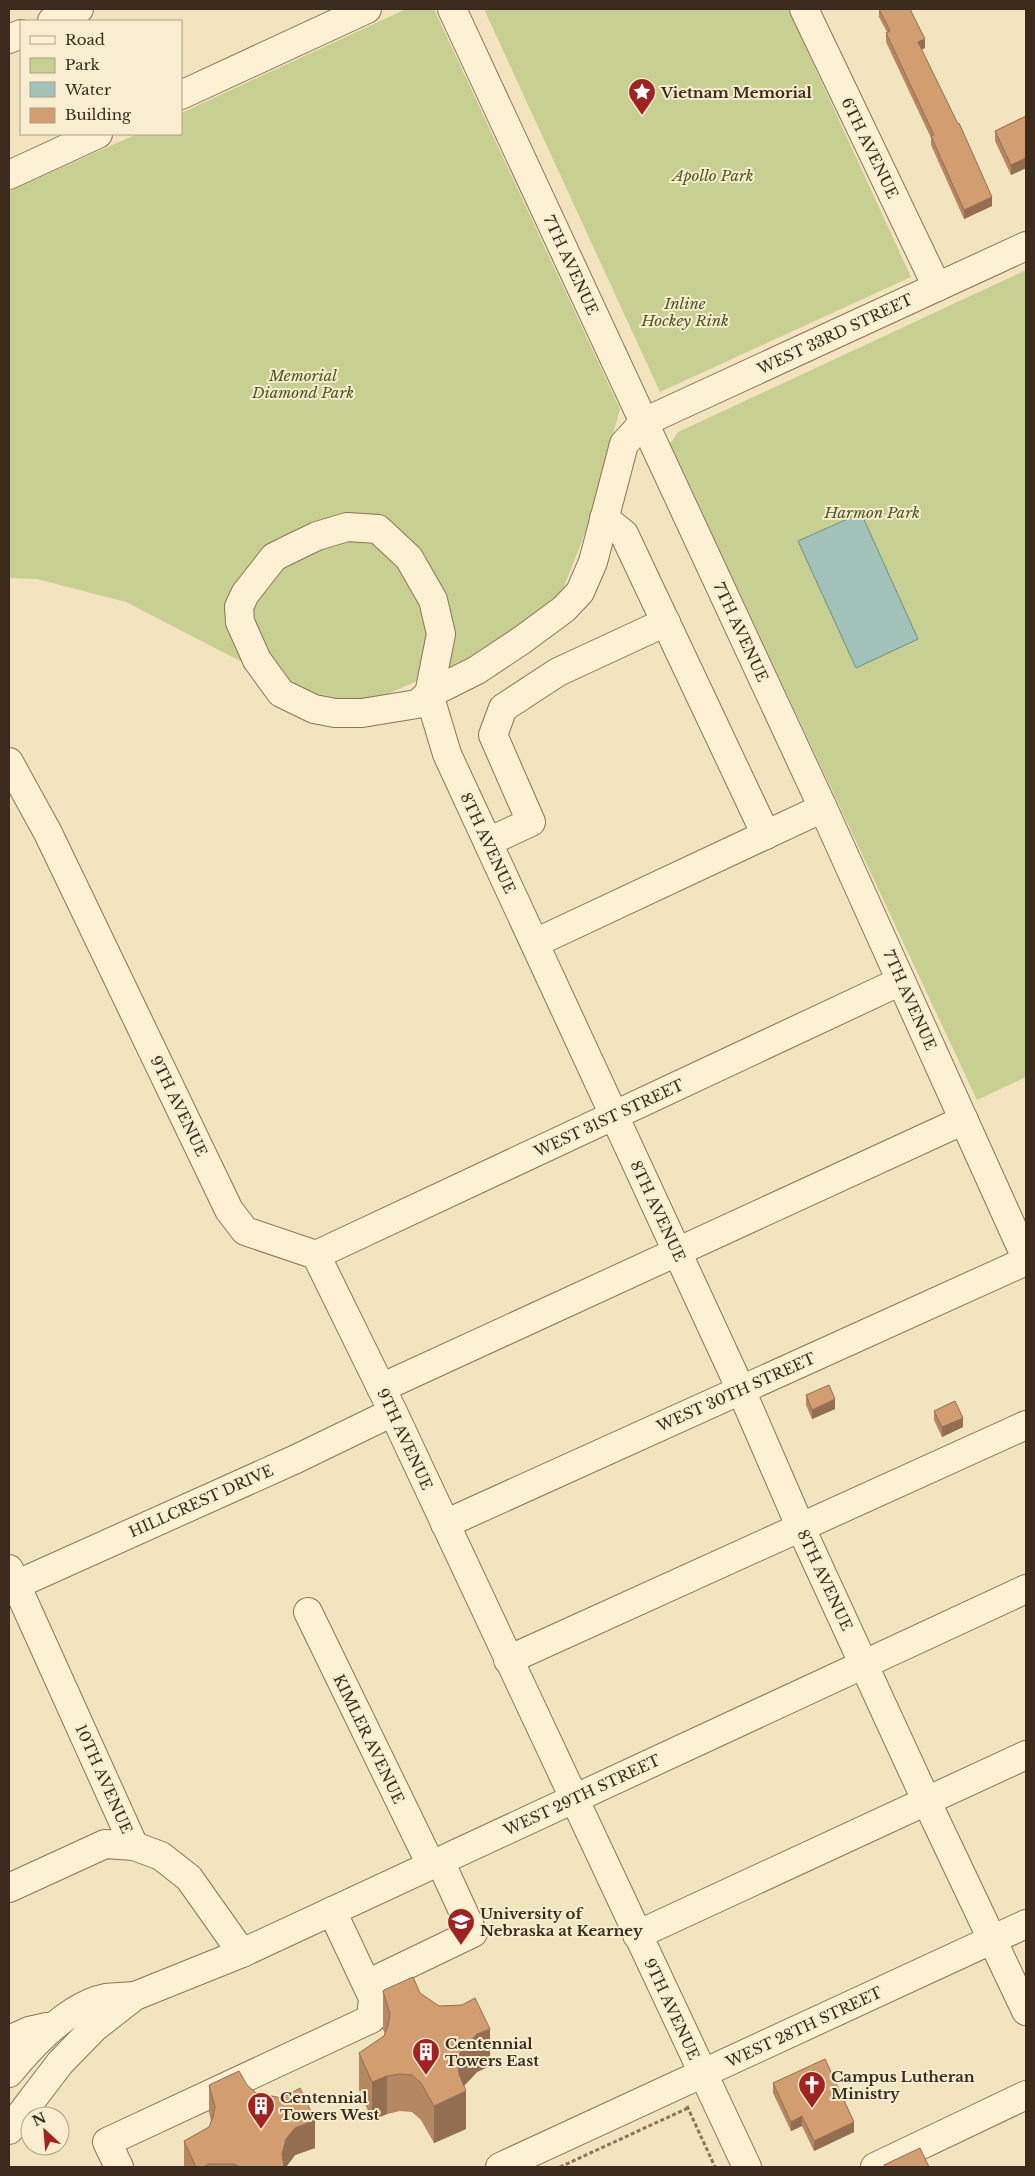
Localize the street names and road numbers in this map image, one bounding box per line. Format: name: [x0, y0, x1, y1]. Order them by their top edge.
street label: 6TH AVENUE: [837, 95, 903, 202]
street label: 7TH AVENUE: [540, 212, 602, 318]
street label: WEST 33RD STREET: [753, 290, 916, 379]
street label: 7TH AVENUE: [710, 579, 772, 685]
street label: 8TH AVENUE: [456, 790, 520, 897]
street label: 7TH AVENUE: [879, 947, 941, 1053]
street label: 9TH AVENUE: [146, 1053, 212, 1160]
street label: WEST 31ST STREET: [530, 1075, 687, 1161]
street label: 8TH AVENUE: [626, 1158, 690, 1265]
street label: WEST 30TH STREET: [653, 1348, 818, 1436]
street label: 9TH AVENUE: [373, 1385, 437, 1493]
street label: HILLCREST DRIVE: [126, 1461, 276, 1541]
street label: 8TH AVENUE: [793, 1527, 857, 1634]
street label: KIMLER AVENUE: [329, 1671, 409, 1807]
street label: 10TH AVENUE: [71, 1721, 137, 1837]
street label: WEST 29TH STREET: [500, 1750, 663, 1840]
street label: 9TH AVENUE: [640, 1955, 704, 2063]
street label: WEST 28TH STREET: [722, 1983, 885, 2072]

